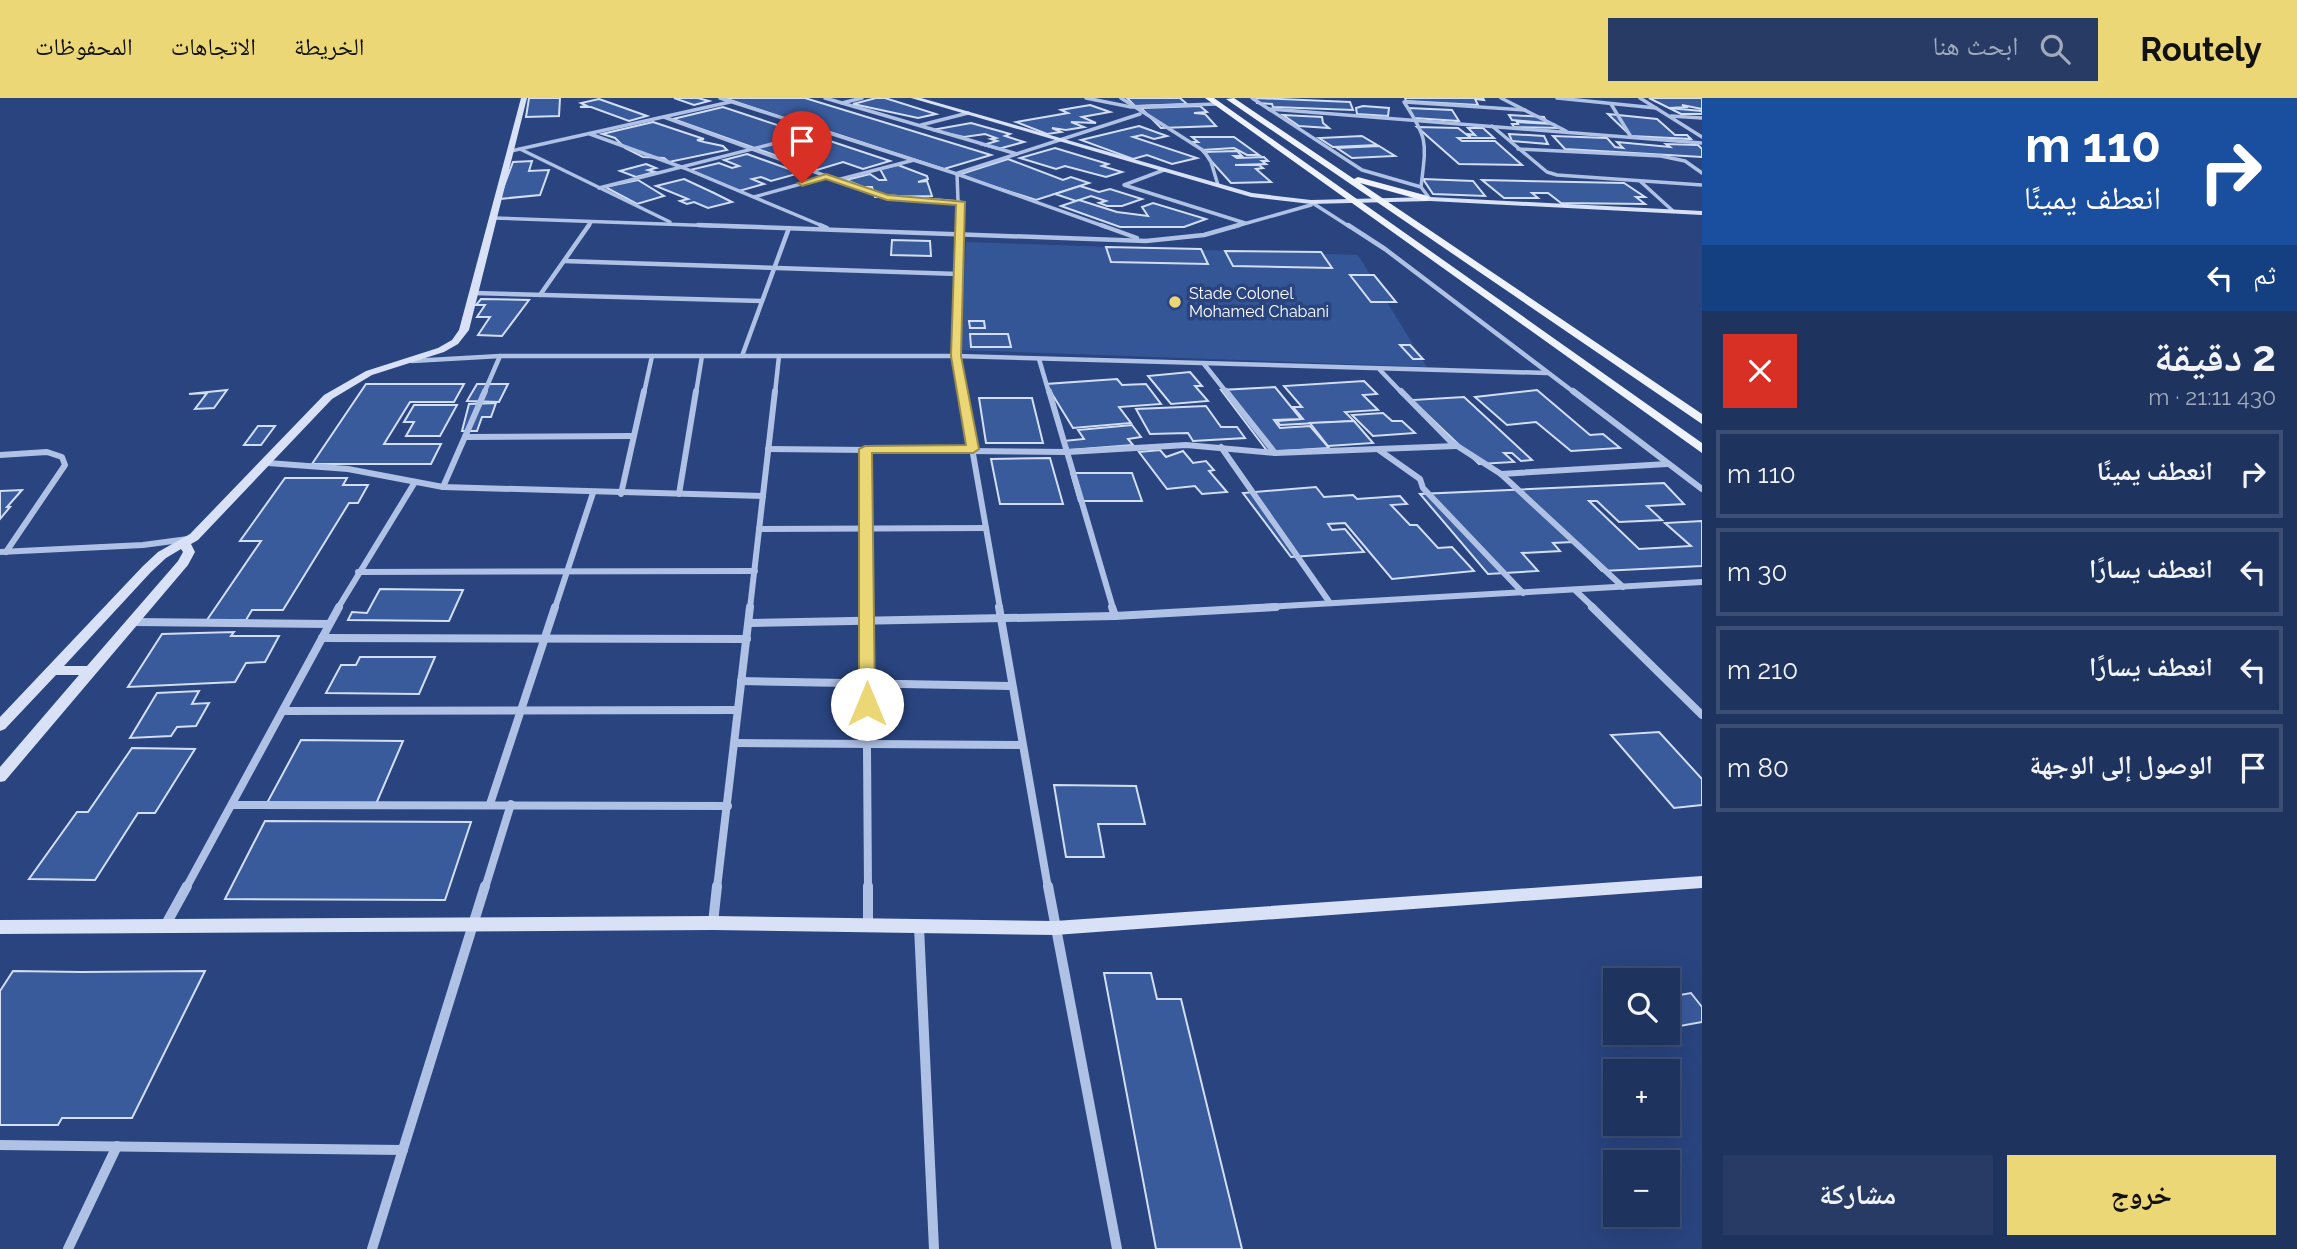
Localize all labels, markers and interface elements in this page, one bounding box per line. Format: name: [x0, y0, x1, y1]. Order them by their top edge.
search box: [1608, 18, 2098, 81]
icon: search: [2036, 30, 2074, 68]
text: Routely: [2140, 30, 2262, 69]
text: ابحث هنا: [1932, 31, 2018, 61]
text: المحفوظات: [35, 32, 133, 61]
text: الاتجاهات: [171, 32, 256, 61]
text: الخريطة: [294, 32, 365, 61]
pin: [772, 111, 832, 183]
text: 110 m: [2025, 116, 2161, 173]
icon: arrive: [783, 122, 821, 160]
icon: right: [2185, 126, 2276, 217]
text: انعطف يمينًا: [2024, 179, 2161, 216]
icon: left: [2201, 259, 2239, 297]
text: ثم: [2253, 260, 2276, 290]
place label: Stade Colonel Mohamed Chabani: [1189, 284, 1329, 321]
marker: Stade Colonel Mohamed Chabani: [1167, 294, 1183, 310]
text: 2 دقيقة: [2154, 332, 2276, 381]
button: close: [1723, 334, 1797, 408]
text: 430 m · 21:11: [2148, 383, 2276, 410]
icon: right: [2234, 455, 2272, 493]
text: انعطف يمينًا: [2096, 456, 2213, 486]
text: 110 m: [1727, 459, 1796, 489]
icon: left: [2234, 553, 2272, 591]
text: انعطف يسارًا: [2089, 554, 2213, 584]
text: 30 m: [1727, 557, 1787, 587]
icon: left: [2234, 651, 2272, 689]
text: انعطف يسارًا: [2089, 652, 2213, 682]
text: 210 m: [1727, 655, 1798, 685]
position arrow: [830, 667, 904, 741]
icon: arrive: [2234, 749, 2272, 787]
text: الوصول إلى الوجهة: [2030, 750, 2213, 780]
text: 80 m: [1727, 753, 1789, 783]
map controls: [1603, 968, 1680, 1227]
button: search: [1603, 968, 1680, 1045]
button: +: [1603, 1059, 1680, 1136]
button: −: [1603, 1150, 1680, 1227]
button: مشاركة: [1723, 1155, 1993, 1235]
button: خروج: [2007, 1155, 2276, 1235]

